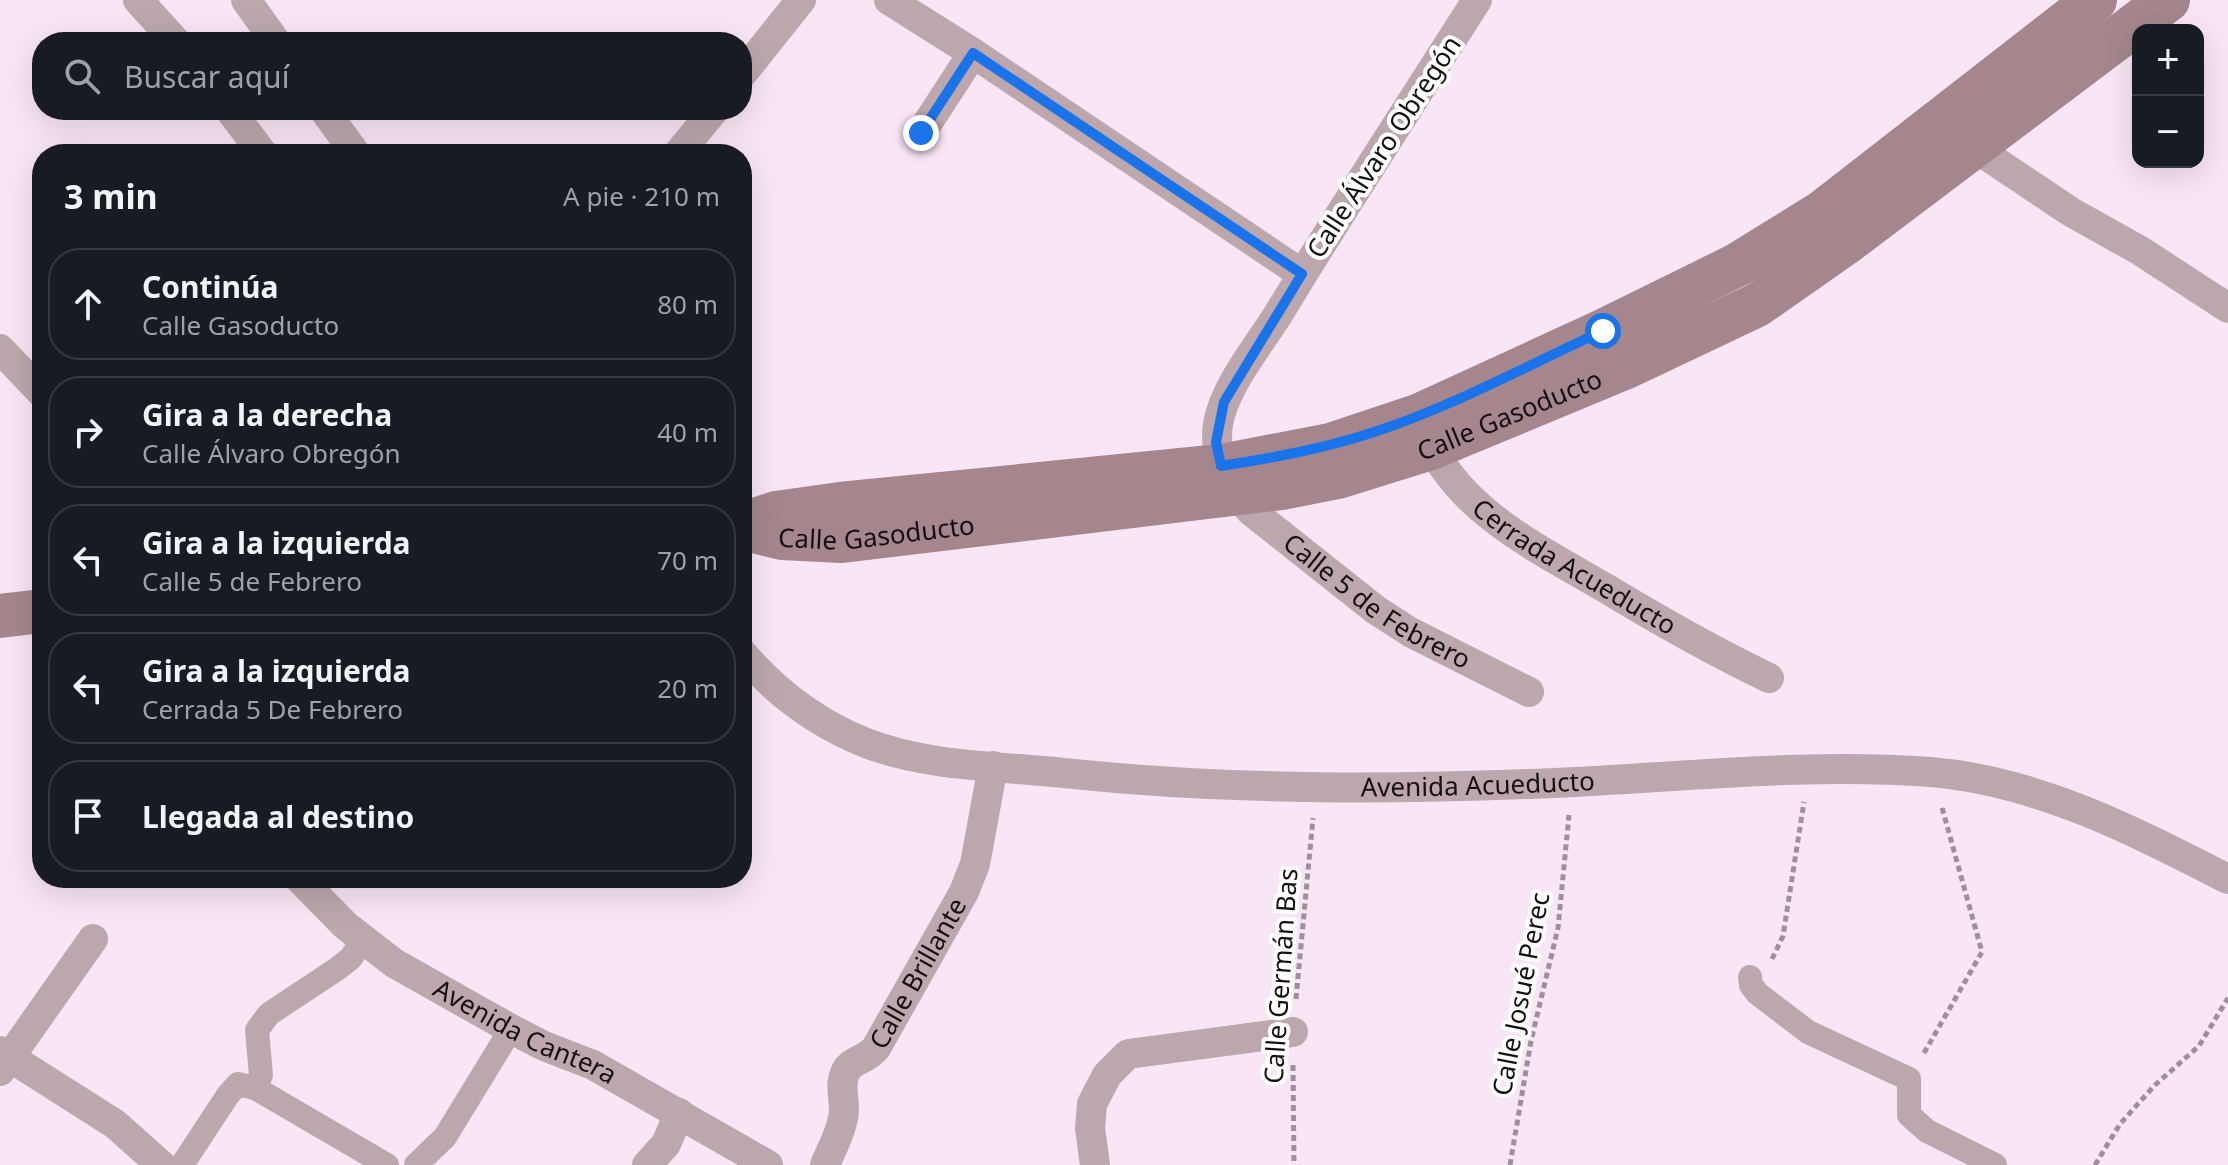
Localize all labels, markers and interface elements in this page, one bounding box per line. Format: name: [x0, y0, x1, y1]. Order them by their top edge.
map controls: [2132, 24, 2204, 168]
button: +: [2132, 24, 2204, 96]
street label: Calle Álvaro Obregón: [1298, 28, 1469, 265]
search box: [32, 32, 752, 120]
icon: search: [60, 54, 104, 98]
text: Buscar aquí: [124, 56, 289, 97]
button: −: [2132, 96, 2204, 168]
route end: [903, 115, 939, 151]
text: 3 min: [64, 173, 158, 219]
text: A pie · 210 m: [563, 178, 720, 214]
text: Continúa: [142, 266, 278, 307]
icon: ahead: [66, 282, 110, 326]
text: 80 m: [657, 286, 718, 322]
text: Calle Gasoducto: [142, 307, 339, 343]
route start: [1585, 313, 1621, 349]
street label: Calle Gasoducto: [1412, 360, 1607, 468]
text: Gira a la derecha: [142, 394, 392, 435]
icon: right: [66, 410, 110, 454]
text: 40 m: [657, 414, 718, 450]
text: Calle Álvaro Obregón: [142, 435, 401, 471]
street label: Cerrada Acueducto: [1465, 490, 1683, 643]
street label: Calle Gasoducto: [777, 506, 976, 558]
text: Gira a la izquierda: [142, 522, 411, 563]
street label: Calle 5 de Febrero: [1276, 524, 1477, 677]
icon: left: [66, 538, 110, 582]
text: 70 m: [657, 542, 718, 578]
text: Calle 5 de Febrero: [142, 563, 362, 599]
text: Gira a la izquierda: [142, 650, 411, 691]
icon: left: [66, 666, 110, 710]
text: 20 m: [657, 670, 718, 706]
text: Cerrada 5 De Febrero: [142, 691, 403, 727]
street label: Avenida Acueducto: [1361, 762, 1596, 804]
icon: arrive: [66, 794, 110, 838]
text: Llegada al destino: [142, 796, 414, 837]
street label: Calle Germán Bas: [1255, 867, 1305, 1085]
street label: Calle Josué Perec: [1483, 889, 1557, 1099]
street label: Calle Brillante: [860, 891, 974, 1055]
street label: Avenida Cantera: [427, 970, 624, 1092]

